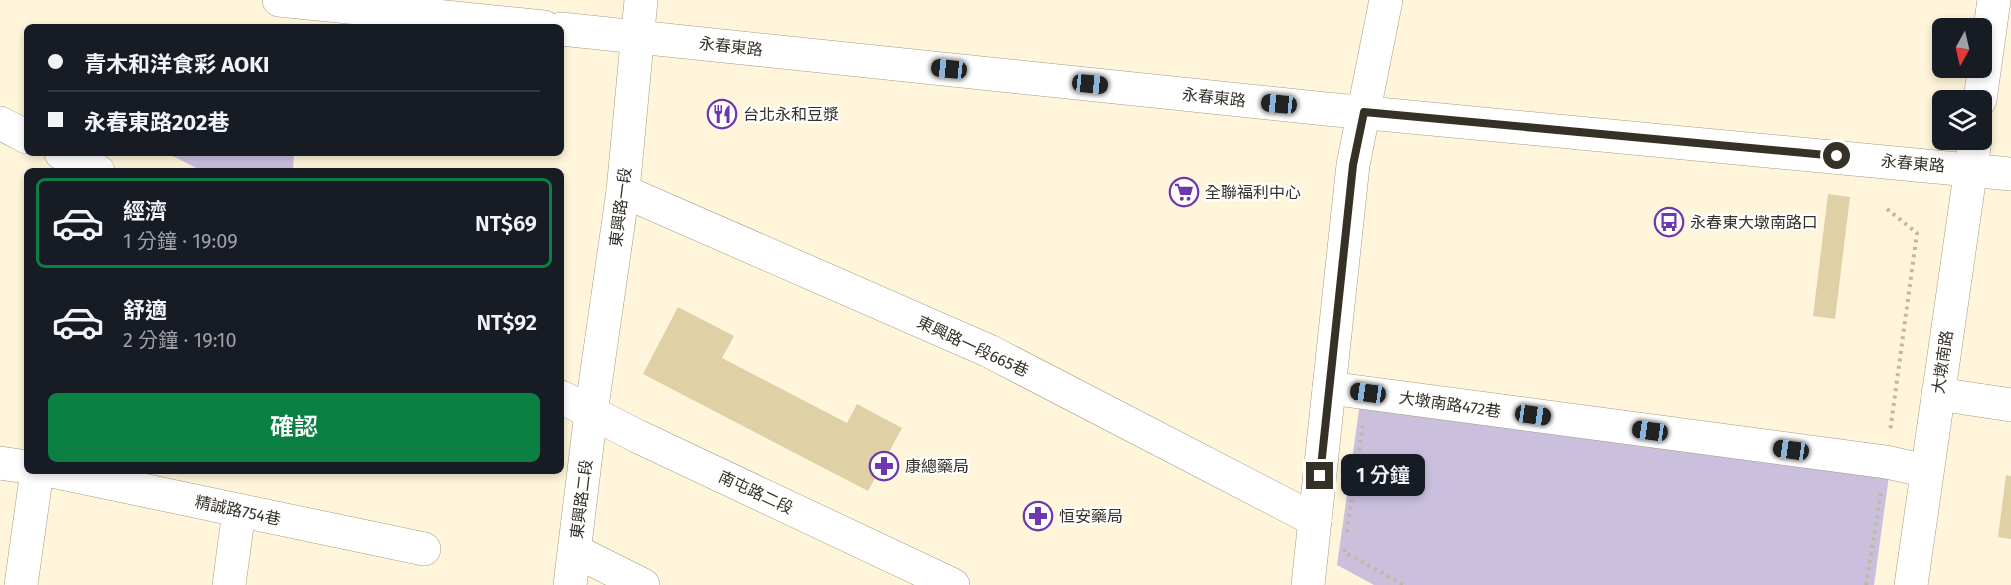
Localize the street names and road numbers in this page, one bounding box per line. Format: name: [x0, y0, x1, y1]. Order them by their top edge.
street label: 永春東路: [698, 34, 764, 59]
street label: 永春東路: [1181, 85, 1247, 110]
street label: 永春東路: [1880, 151, 1946, 176]
street label: 東興路一段: [606, 166, 635, 248]
street label: 東興路一段665巷: [914, 312, 1032, 381]
street label: 大墩南路: [1929, 329, 1956, 395]
street label: 大墩南路472巷: [1398, 388, 1502, 421]
street label: 東興路二段: [567, 458, 596, 540]
street label: 南屯路二段: [716, 467, 796, 518]
street label: 精誠路754巷: [193, 492, 283, 529]

